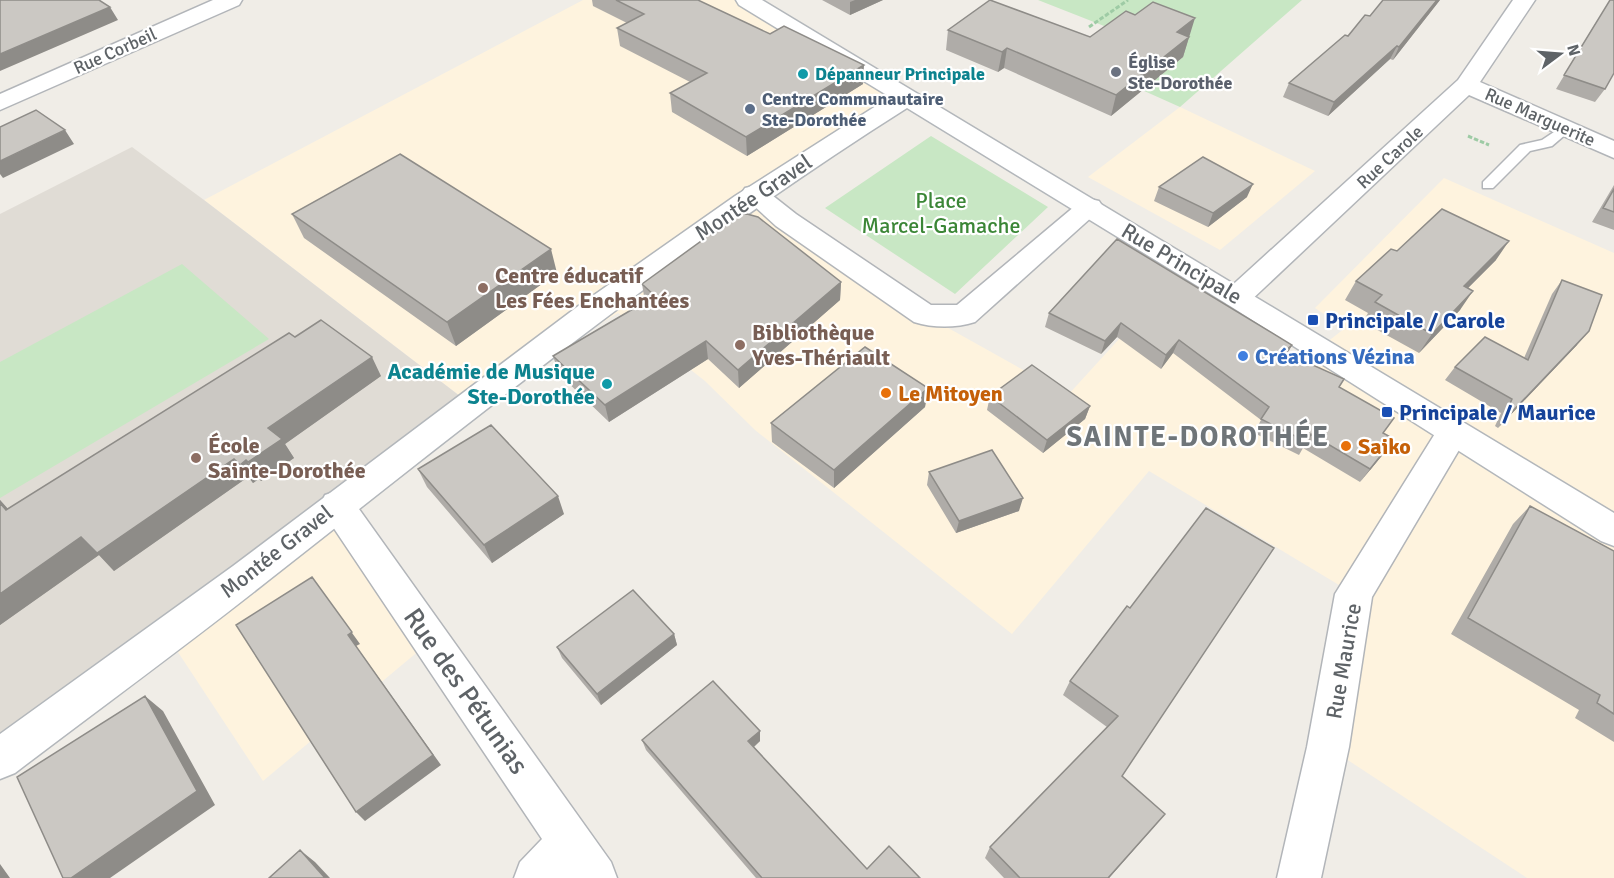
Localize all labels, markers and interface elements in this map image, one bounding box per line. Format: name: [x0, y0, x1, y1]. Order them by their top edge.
street label: Rue Corbeil: [70, 23, 160, 79]
north arrow: [1530, 24, 1590, 84]
text: N: [1562, 42, 1585, 58]
place label: Église Ste-Dorothée: [1128, 51, 1232, 94]
place label: Dépanneur Principale: [815, 63, 985, 85]
marker: Église Ste-Dorothée: [1109, 65, 1123, 79]
marker: Dépanneur Principale: [796, 67, 810, 81]
street label: Rue Marguerite: [1481, 83, 1599, 151]
place label: Centre Communautaire Ste-Dorothée: [762, 88, 944, 131]
marker: Centre Communautaire Ste-Dorothée: [743, 102, 757, 116]
street label: Rue Carole: [1352, 121, 1428, 193]
street label: Montée Gravel: [689, 148, 817, 247]
park label: Place Marcel-Gamache: [861, 187, 1021, 239]
street label: Rue Principale: [1117, 217, 1247, 310]
place label: Centre éducatif Les Fées Enchantées: [495, 262, 690, 314]
marker: Centre éducatif Les Fées Enchantées: [476, 281, 490, 295]
place label: Principale / Carole: [1325, 307, 1505, 334]
marker: Principale / Carole: [1306, 313, 1320, 327]
place label: Bibliothèque Yves-Thériault: [751, 319, 890, 371]
marker: Bibliothèque Yves-Thériault: [733, 338, 747, 352]
place label: Créations Vézina: [1255, 343, 1415, 370]
marker: Créations Vézina: [1236, 349, 1250, 363]
place label: Académie de Musique Ste-Dorothée: [387, 358, 595, 410]
marker: Académie de Musique Ste-Dorothée: [600, 377, 614, 391]
place label: Le Mitoyen: [898, 380, 1003, 407]
marker: Le Mitoyen: [879, 386, 893, 400]
place label: Principale / Maurice: [1399, 399, 1596, 426]
marker: Principale / Maurice: [1380, 405, 1394, 419]
district label: SAINTE-DOROTHÉE: [1066, 418, 1330, 454]
place label: École Sainte-Dorothée: [208, 432, 366, 484]
place label: Saiko: [1358, 433, 1411, 460]
marker: Saiko: [1339, 439, 1353, 453]
marker: École Sainte-Dorothée: [189, 451, 203, 465]
street label: Montée Gravel: [215, 499, 338, 604]
street label: Rue Maurice: [1320, 601, 1367, 721]
street label: Rue des Pétunias: [396, 602, 535, 781]

